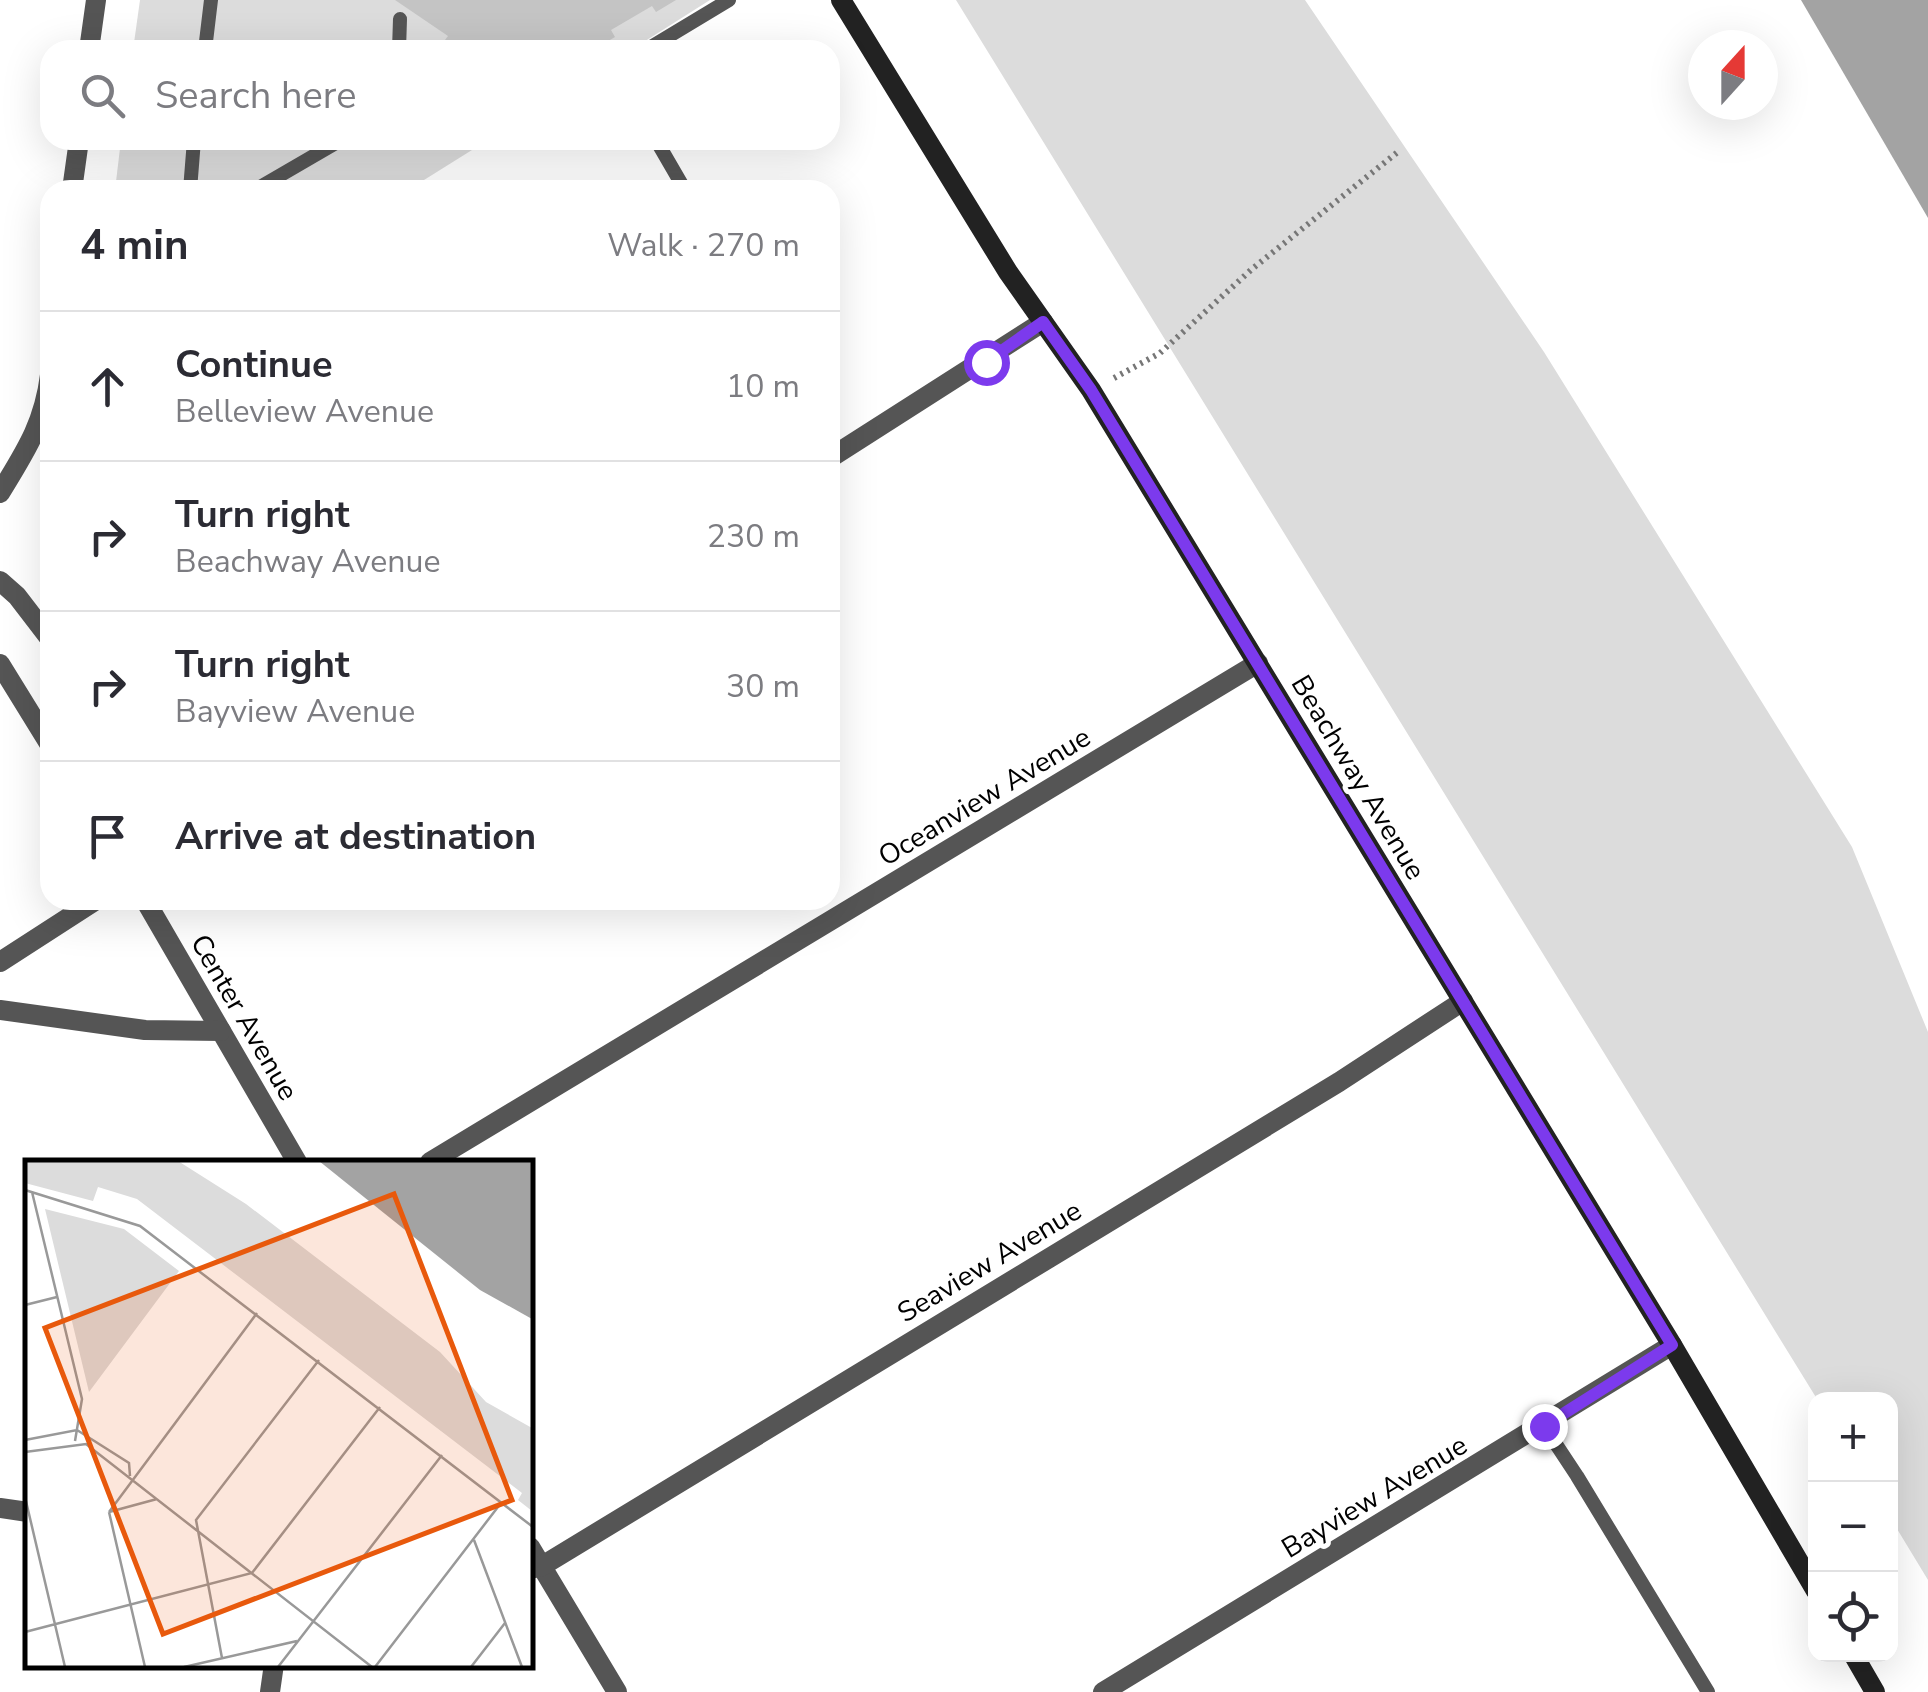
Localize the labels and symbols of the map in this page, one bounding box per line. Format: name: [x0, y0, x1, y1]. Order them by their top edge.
north arrow: [1688, 30, 1778, 120]
route start: [964, 340, 1010, 386]
street label: Beachway Avenue: [1282, 668, 1434, 887]
street label: Oceanview Avenue: [871, 718, 1098, 875]
street label: Center Avenue: [181, 928, 307, 1107]
inset map: [25, 1160, 532, 1667]
street label: Seaview Avenue: [890, 1192, 1089, 1332]
route end: [1522, 1404, 1568, 1450]
street label: Bayview Avenue: [1275, 1426, 1474, 1567]

